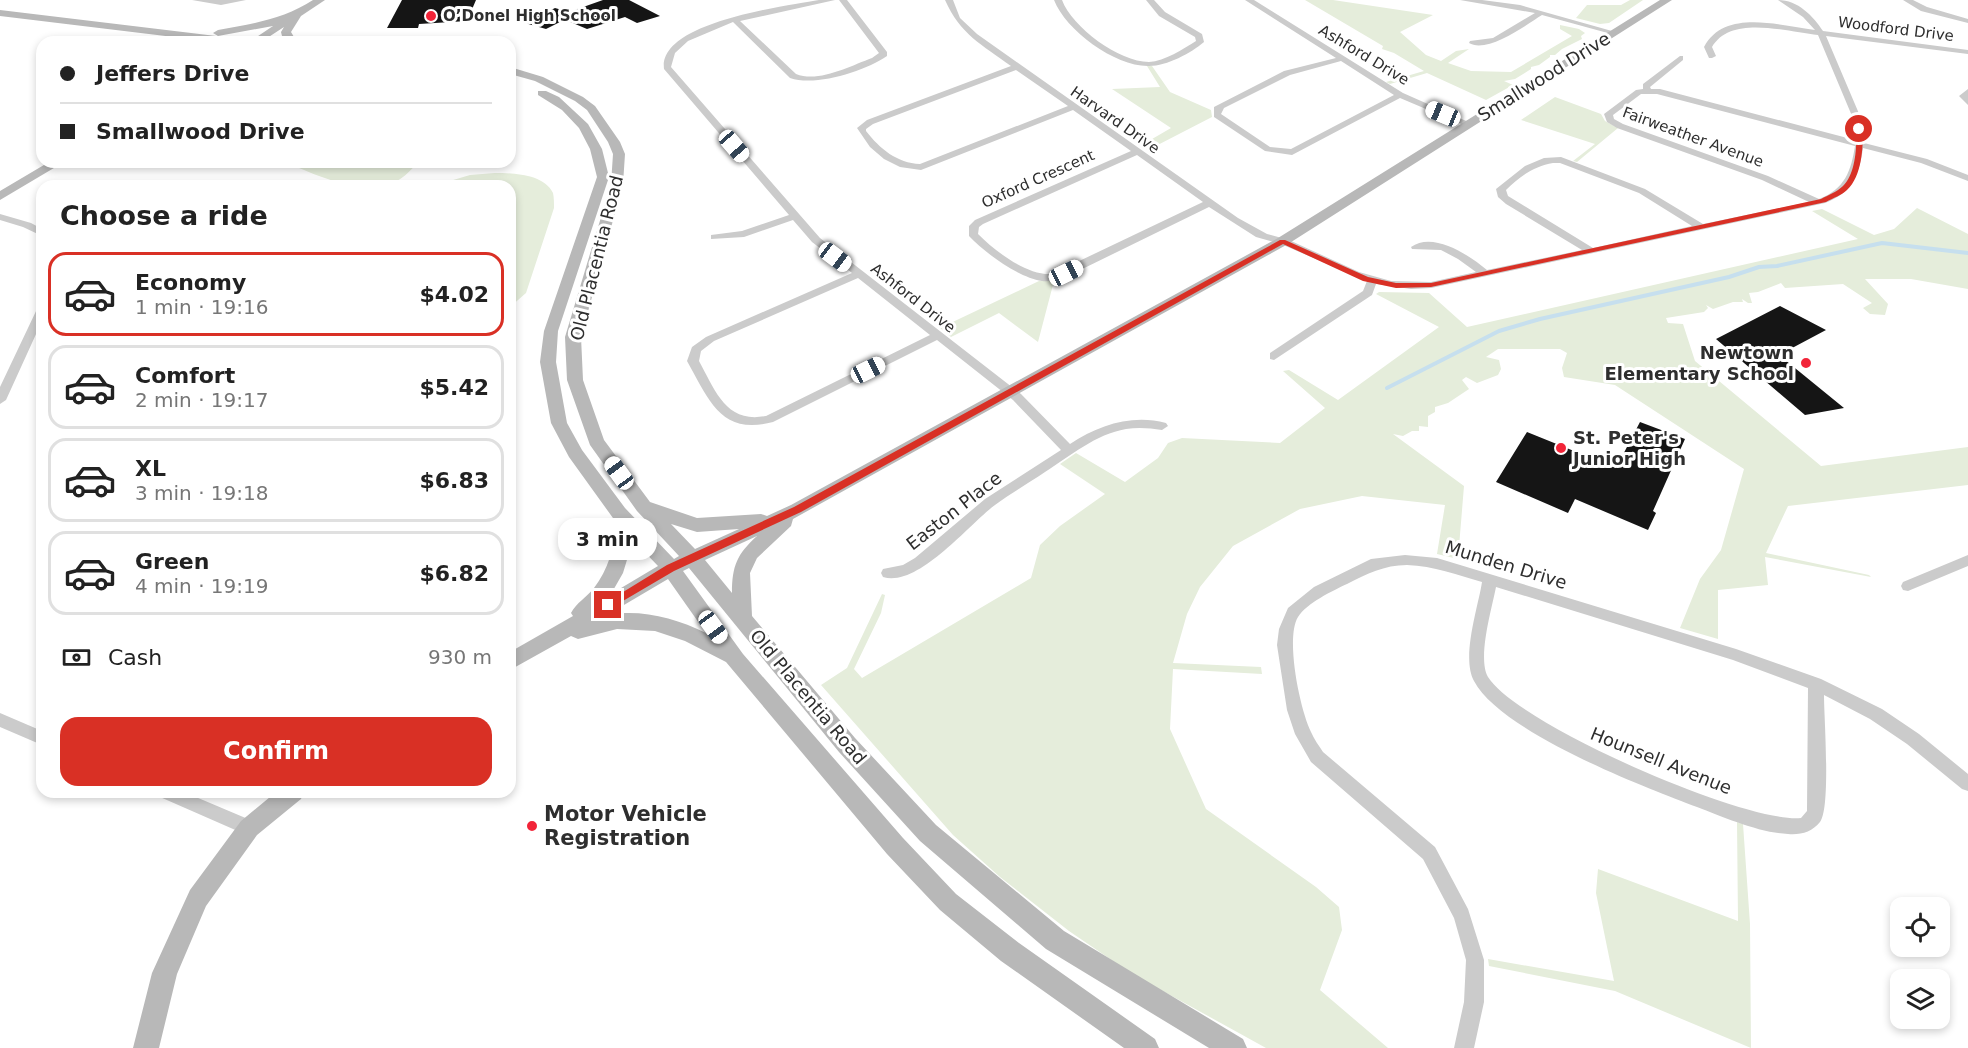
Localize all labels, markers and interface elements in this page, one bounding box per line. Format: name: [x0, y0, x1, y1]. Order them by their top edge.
place label: O’Donel High School: [443, 7, 616, 25]
marker: O’Donel High School: [424, 9, 438, 23]
street label: Woodford Drive: [1837, 13, 1955, 45]
street label: Ashford Drive: [1316, 21, 1412, 89]
street label: Smallwood Drive: [1474, 27, 1614, 126]
text: Jeffers Drive: [96, 61, 249, 86]
street label: Harvard Drive: [1067, 83, 1163, 157]
car: [1423, 99, 1463, 129]
street label: Fairweather Avenue: [1620, 103, 1766, 171]
route start: [1845, 115, 1872, 142]
text: Smallwood Drive: [96, 119, 305, 144]
car: [715, 127, 753, 165]
street label: Oxford Crescent: [979, 146, 1097, 212]
street label: Old Placentia Road: [566, 173, 627, 343]
text: Choose a ride: [60, 200, 268, 231]
car: [815, 239, 855, 275]
car: [1046, 257, 1086, 289]
street label: Ashford Drive: [867, 259, 959, 337]
icon: car: [63, 267, 117, 321]
text: Economy: [135, 270, 246, 295]
text: $4.02: [419, 282, 489, 307]
text: 1 min · 19:16: [135, 295, 269, 319]
place label: Newtown Elementary School: [1605, 342, 1794, 384]
car: [848, 354, 888, 386]
marker: Newtown Elementary School: [1799, 356, 1813, 370]
icon: car: [63, 360, 117, 414]
text: Comfort: [135, 363, 235, 388]
text: $5.42: [419, 375, 489, 400]
text: 2 min · 19:17: [135, 388, 269, 412]
place label: St. Peter's Junior High: [1571, 427, 1686, 469]
marker: St. Peter's Junior High: [1554, 441, 1568, 455]
icon: car: [63, 453, 117, 507]
car: [601, 453, 637, 493]
text: XL: [135, 456, 166, 481]
street label: Easton Place: [902, 467, 1005, 554]
text: $6.83: [419, 468, 489, 493]
text: 3 min · 19:18: [135, 481, 269, 505]
callout: 3 min: [558, 518, 658, 560]
text: 3 min: [576, 527, 639, 551]
street label: Munden Drive: [1443, 536, 1569, 593]
icon: car: [63, 546, 117, 600]
text: Green: [135, 549, 209, 574]
text: $6.82: [419, 561, 489, 586]
text: 4 min · 19:19: [135, 574, 269, 598]
route end: [594, 591, 621, 618]
car: [695, 607, 731, 647]
street label: Old Placentia Road: [746, 625, 871, 768]
icon: cash: [60, 641, 93, 674]
text: Cash: [108, 645, 162, 670]
text: 930 m: [428, 645, 492, 669]
button: Confirm: [60, 717, 492, 786]
street label: Hounsell Avenue: [1588, 723, 1735, 798]
place label: Motor Vehicle Registration: [544, 802, 707, 850]
marker: Motor Vehicle Registration: [525, 819, 539, 833]
map controls: [1890, 897, 1950, 1029]
button: locate: [1890, 897, 1950, 957]
button: layers: [1890, 969, 1950, 1029]

